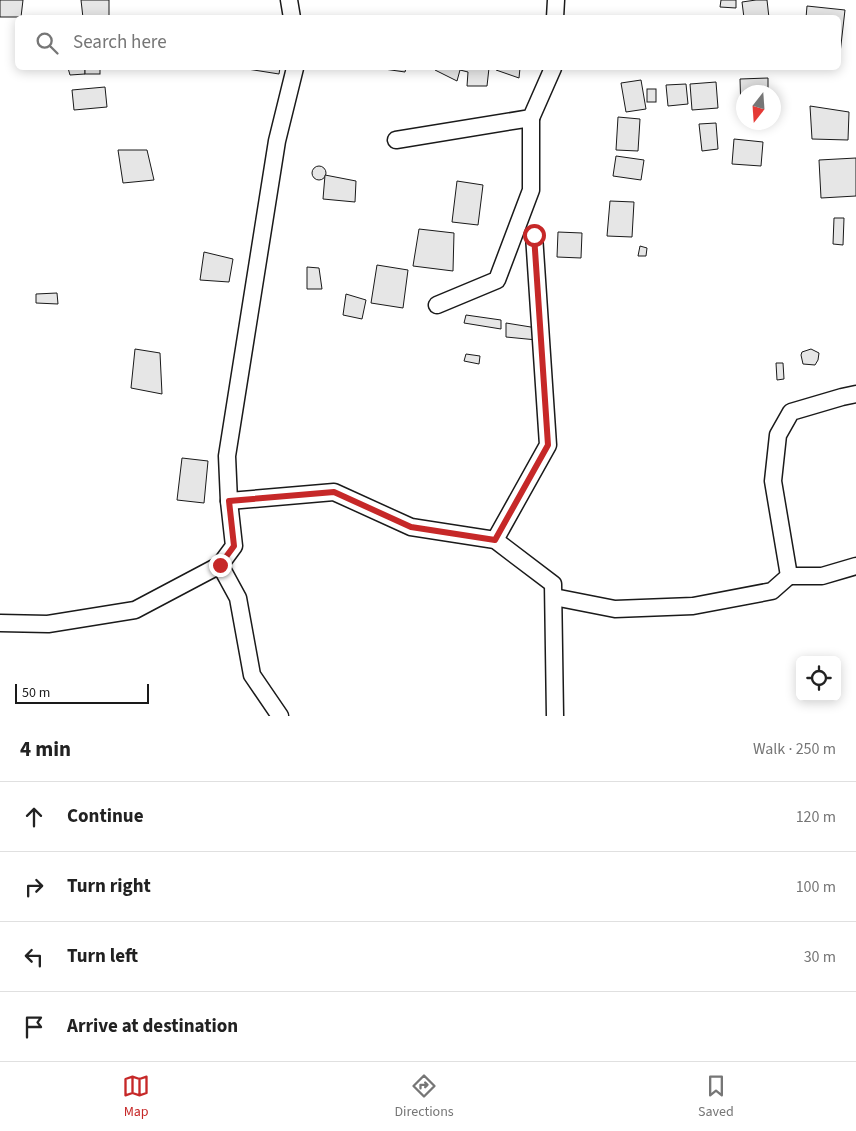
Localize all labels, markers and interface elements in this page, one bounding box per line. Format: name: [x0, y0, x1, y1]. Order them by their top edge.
search box: [15, 15, 841, 70]
icon: search: [33, 29, 61, 57]
text: Search here: [73, 29, 167, 56]
north arrow: [736, 85, 781, 130]
route start: [523, 224, 546, 247]
route end: [209, 554, 232, 577]
map controls: [796, 656, 841, 701]
button: locate: [796, 656, 841, 701]
scale bar: [15, 681, 149, 704]
text: 50 m: [22, 683, 50, 703]
text: 4 min: [20, 734, 71, 764]
text: Walk · 250 m: [753, 738, 836, 760]
icon: ahead: [20, 803, 48, 831]
text: Continue: [67, 803, 144, 830]
text: 120 m: [796, 806, 836, 828]
icon: right: [20, 873, 48, 901]
text: Turn right: [67, 873, 151, 900]
text: 100 m: [796, 876, 836, 898]
icon: left: [20, 943, 48, 971]
text: Turn left: [67, 943, 138, 970]
text: 30 m: [804, 946, 836, 968]
icon: arrive: [20, 1013, 48, 1041]
text: Arrive at destination: [67, 1013, 238, 1040]
tab: Map: [122, 1072, 150, 1122]
tab: Directions: [394, 1072, 454, 1122]
tab: Saved: [698, 1072, 734, 1122]

